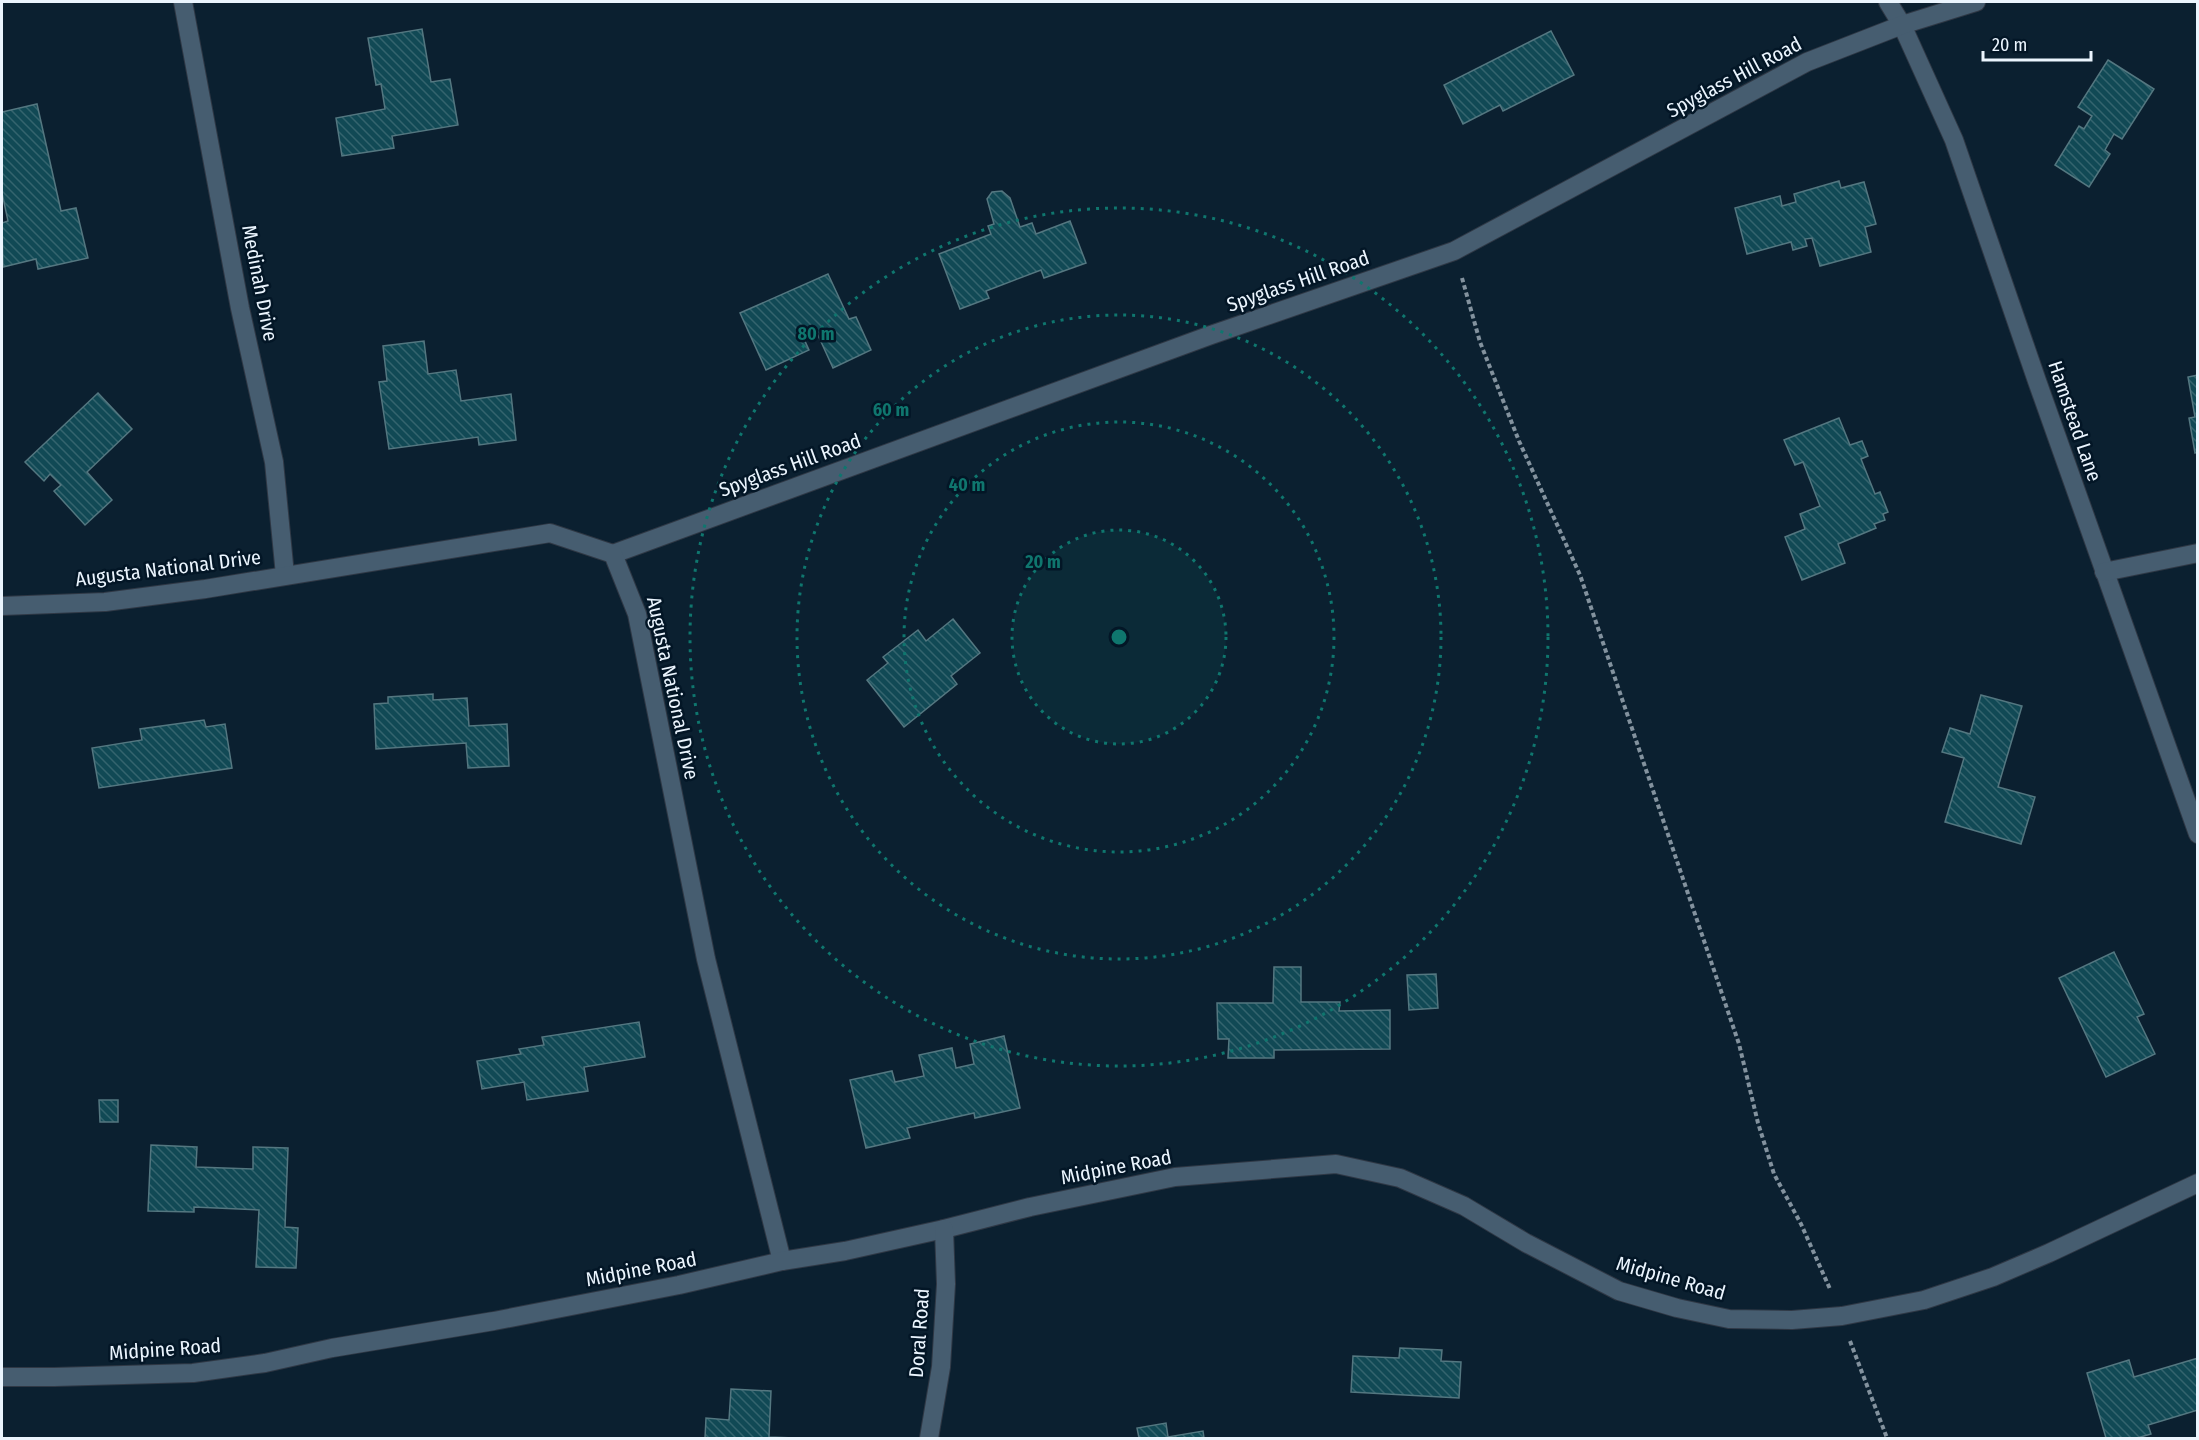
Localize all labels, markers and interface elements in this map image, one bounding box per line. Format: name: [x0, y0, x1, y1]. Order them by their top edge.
scale bar: [1983, 24, 2091, 62]
street label: Spyglass Hill Road: [1663, 31, 1805, 123]
text: 20 m: [1992, 34, 2027, 56]
street label: Medinah Drive: [237, 223, 283, 343]
street label: Spyglass Hill Road: [1224, 245, 1372, 317]
text: 80 m: [798, 323, 834, 345]
street label: Hamstead Lane: [2043, 358, 2107, 484]
text: 60 m: [873, 399, 909, 421]
street label: Spyglass Hill Road: [716, 428, 864, 502]
text: 40 m: [949, 474, 985, 496]
street label: Augusta National Drive: [74, 545, 262, 591]
text: 20 m: [1024, 551, 1061, 573]
street label: Augusta National Drive: [642, 594, 704, 782]
centre of rings: [1109, 627, 1129, 647]
street label: Midpine Road: [1059, 1145, 1173, 1189]
street label: Midpine Road: [584, 1247, 698, 1291]
street label: Midpine Road: [1614, 1251, 1728, 1305]
street label: Doral Road: [904, 1287, 934, 1379]
street label: Midpine Road: [108, 1333, 222, 1365]

